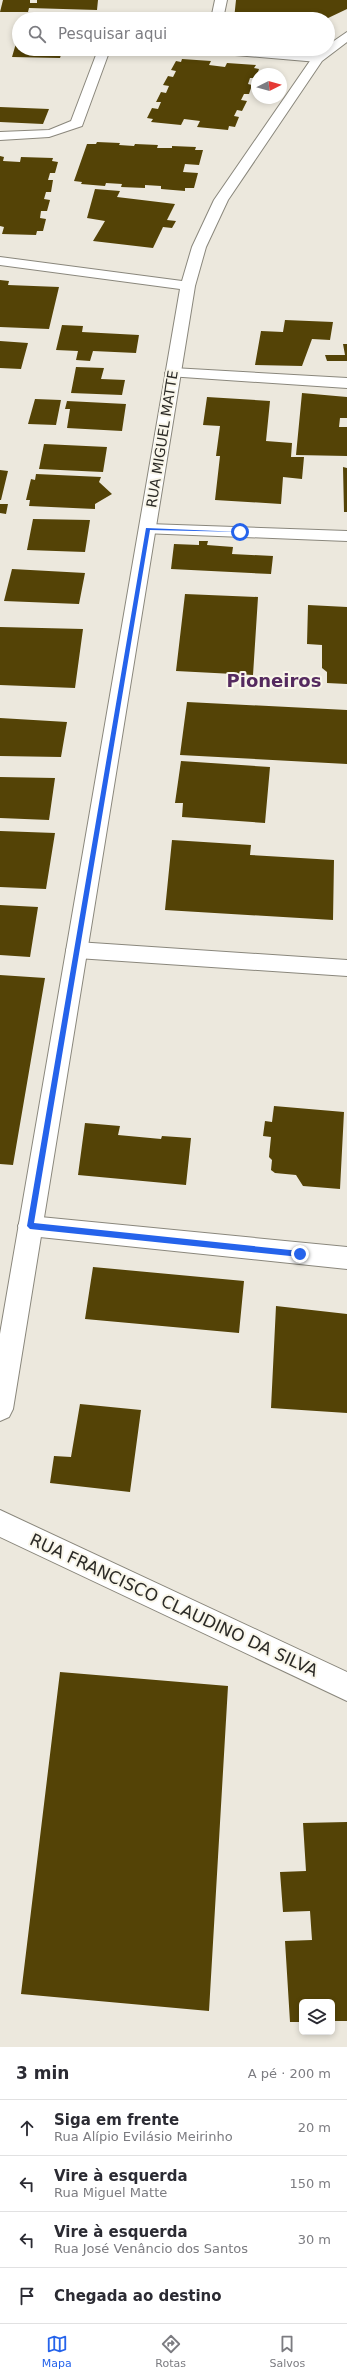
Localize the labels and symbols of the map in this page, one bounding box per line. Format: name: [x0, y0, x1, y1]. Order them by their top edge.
north arrow: [251, 68, 287, 104]
street label: RUA MIGUEL MATTE: [143, 369, 181, 509]
route start: [231, 523, 249, 541]
district label: Pioneiros: [227, 670, 321, 691]
route end: [291, 1245, 309, 1263]
street label: RUA FRANCISCO CLAUDINO DA SILVA: [27, 1529, 322, 1681]

